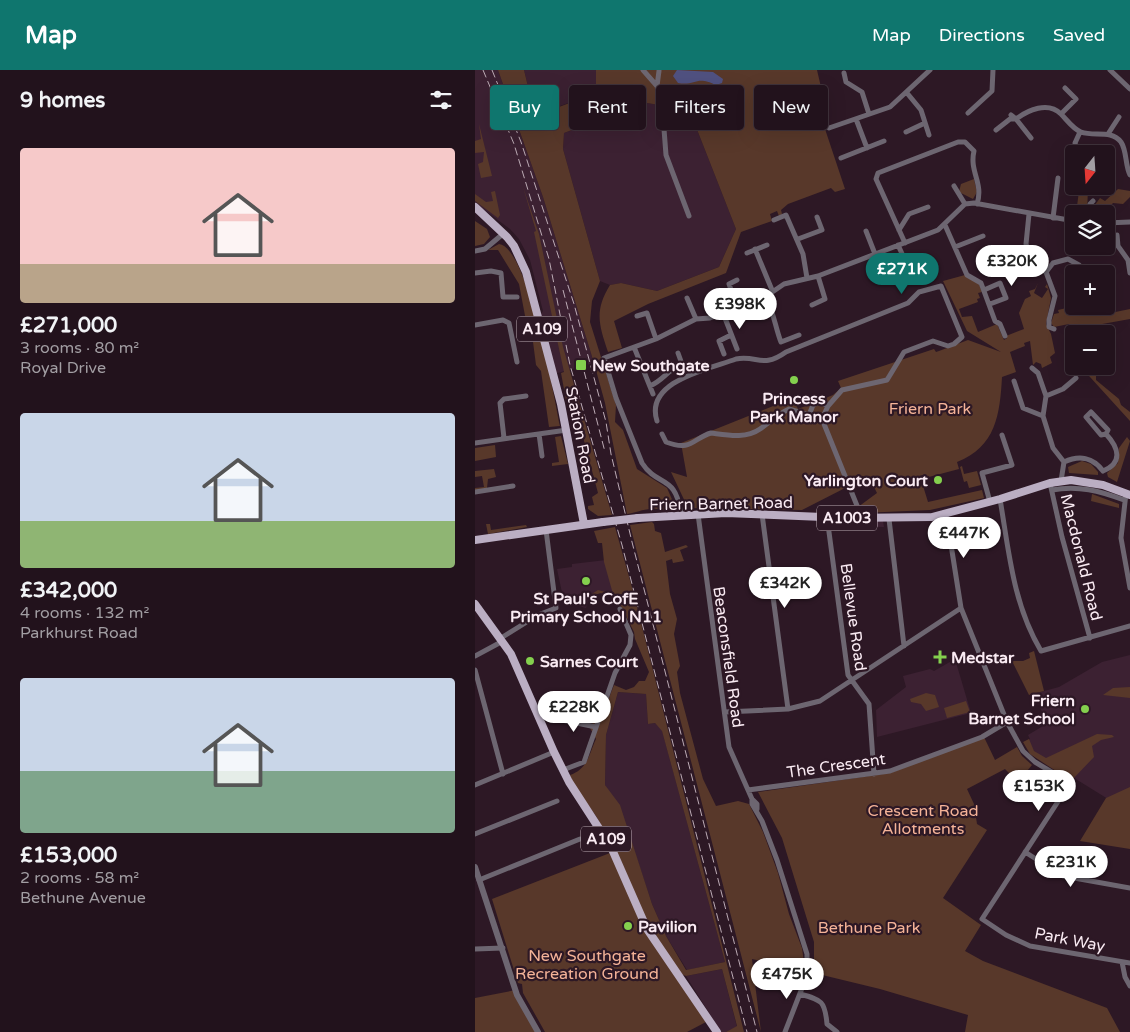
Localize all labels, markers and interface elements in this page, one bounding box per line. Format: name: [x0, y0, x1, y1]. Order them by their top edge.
text: Map: [25, 21, 77, 50]
text: Map: [872, 24, 911, 46]
text: Directions: [939, 24, 1025, 46]
text: Saved: [1053, 24, 1105, 46]
chip: Buy: [490, 85, 559, 130]
chip: Rent: [569, 85, 646, 130]
chip: Filters: [656, 85, 744, 130]
chip: New: [754, 85, 828, 130]
icon: filters: [427, 86, 455, 114]
text: 9 homes: [20, 88, 105, 113]
north arrow: [1065, 145, 1115, 195]
map controls: [1065, 145, 1115, 375]
icon: home: [193, 180, 283, 270]
button: layers: [1065, 205, 1115, 255]
pin: £320K: [977, 244, 1047, 287]
text: £320K: [987, 251, 1037, 271]
pin: £271K: [867, 252, 937, 295]
text: £271K: [877, 259, 927, 279]
button: +: [1065, 265, 1115, 315]
pin: £398K: [705, 288, 775, 330]
text: £398K: [715, 294, 765, 314]
text: £271,000: [20, 313, 117, 338]
road number: A109: [517, 316, 567, 342]
button: −: [1065, 325, 1115, 375]
text: 3 rooms · 80 m²: [20, 338, 139, 358]
place label: New Southgate: [592, 356, 710, 376]
text: Royal Drive: [20, 358, 106, 378]
marker: New Southgate: [574, 358, 588, 372]
marker: Princess Park Manor: [788, 374, 800, 386]
street label: Station Road: [561, 385, 599, 485]
place label: Princess Park Manor: [750, 389, 839, 427]
park label: Friern Park: [889, 399, 972, 419]
icon: home: [193, 445, 283, 535]
place label: Yarlington Court: [804, 471, 929, 491]
marker: Yarlington Court: [932, 474, 944, 486]
street label: Macdonald Road: [1056, 492, 1106, 623]
street label: Friern Barnet Road: [649, 493, 793, 515]
road number: A1003: [817, 506, 877, 530]
pin: £447K: [929, 516, 999, 559]
text: £447K: [939, 523, 989, 543]
street label: Bellevue Road: [836, 562, 870, 672]
pin: £342K: [750, 566, 820, 609]
text: £342K: [760, 573, 810, 593]
marker: St Paul's CofE Primary School N11: [580, 575, 592, 587]
text: £342,000: [20, 578, 117, 603]
street label: Beaconsfield Road: [708, 585, 748, 729]
place label: St Paul's CofE Primary School N11: [510, 589, 662, 627]
text: 4 rooms · 132 m²: [20, 603, 149, 623]
text: Parkhurst Road: [20, 623, 138, 643]
place label: Medstar: [951, 648, 1015, 668]
marker: Medstar: [933, 650, 947, 664]
place label: Sarnes Court: [540, 652, 639, 672]
marker: Sarnes Court: [524, 655, 536, 667]
pin: £228K: [539, 690, 609, 733]
place label: Friern Barnet School: [968, 691, 1075, 729]
text: £228K: [549, 697, 599, 717]
marker: Friern Barnet School: [1079, 703, 1091, 715]
icon: home: [193, 710, 283, 800]
street label: The Crescent: [786, 749, 887, 783]
pin: £153K: [1004, 770, 1074, 812]
text: £153K: [1014, 776, 1064, 796]
park label: Crescent Road Allotments: [867, 801, 979, 839]
road number: A109: [581, 826, 631, 852]
text: £153,000: [20, 843, 117, 868]
pin: £231K: [1036, 846, 1106, 888]
text: £231K: [1046, 852, 1096, 872]
text: 2 rooms · 58 m²: [20, 868, 139, 888]
text: Bethune Avenue: [20, 888, 146, 908]
place label: Pavilion: [638, 917, 697, 937]
park label: Bethune Park: [818, 918, 921, 938]
marker: Pavilion: [622, 920, 634, 932]
street label: Park Way: [1033, 923, 1107, 957]
park label: New Southgate Recreation Ground: [515, 946, 659, 984]
pin: £475K: [752, 958, 822, 1000]
text: £475K: [762, 964, 812, 984]

